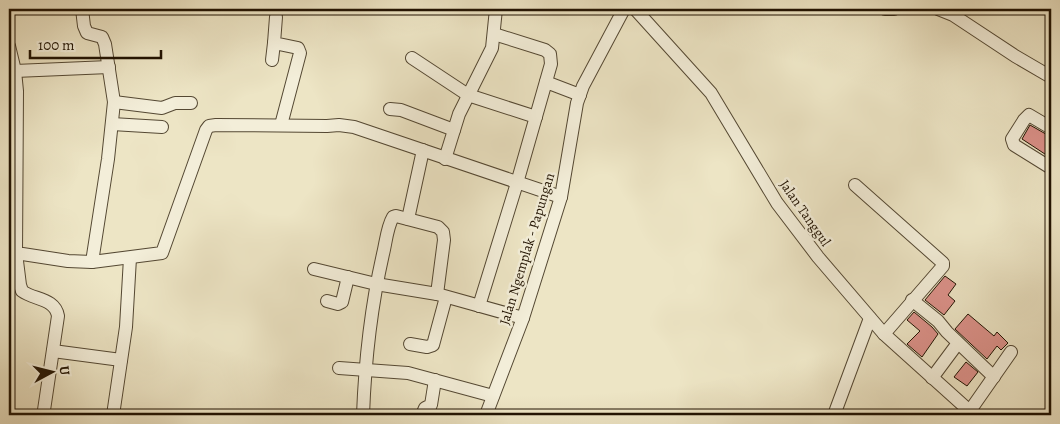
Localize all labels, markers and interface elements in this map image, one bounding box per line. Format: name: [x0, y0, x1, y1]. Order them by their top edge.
scale bar: [30, 28, 161, 60]
text: 100 m: [38, 35, 75, 55]
street label: Jalan Ngemplak - Papungan: [495, 170, 559, 327]
street label: Jalan Tanggul: [775, 176, 835, 251]
north arrow: [28, 346, 78, 396]
text: U: [54, 365, 74, 376]

